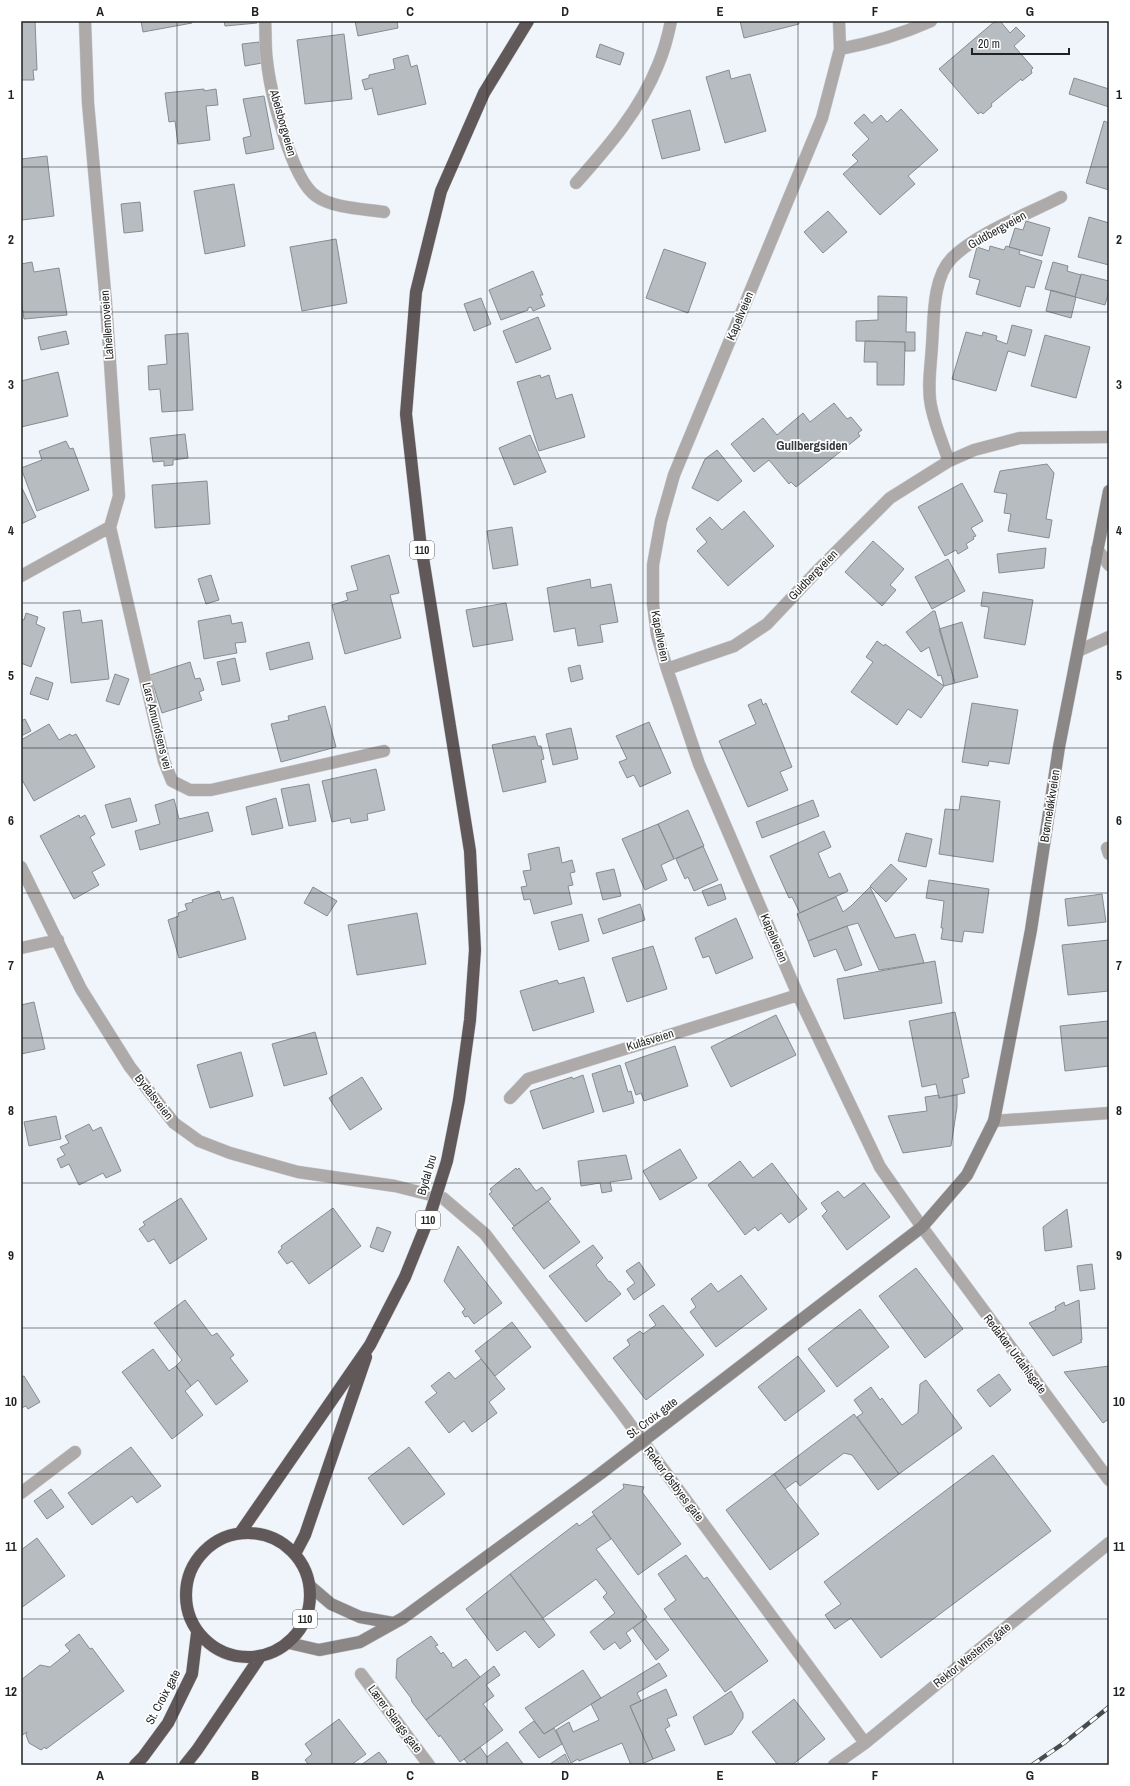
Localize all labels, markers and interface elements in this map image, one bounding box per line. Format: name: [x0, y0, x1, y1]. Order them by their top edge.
text: A: [96, 3, 104, 20]
text: B: [251, 3, 259, 20]
text: C: [406, 3, 414, 20]
text: D: [561, 3, 569, 20]
text: E: [716, 3, 724, 20]
text: F: [872, 3, 879, 20]
text: G: [1026, 3, 1034, 20]
scale bar: [972, 30, 1069, 56]
text: 20 m: [978, 36, 1000, 52]
text: 1: [8, 86, 14, 103]
text: 1: [1116, 86, 1122, 103]
street label: Abelsborgveien: [266, 87, 300, 158]
street label: Guldbergveien: [965, 207, 1029, 253]
text: 2: [8, 231, 14, 248]
text: 2: [1116, 231, 1122, 248]
street label: Kapellveien: [723, 289, 757, 343]
street label: Lahellemoveien: [97, 290, 117, 360]
text: 3: [8, 376, 14, 393]
text: 3: [1116, 376, 1122, 393]
district label: Gullbergsiden: [776, 437, 848, 454]
text: 4: [8, 522, 14, 539]
text: 4: [1116, 522, 1122, 539]
road number: 110: [410, 541, 434, 559]
street label: Guldbergveien: [785, 546, 841, 604]
street label: Kapellveien: [647, 609, 673, 663]
text: 5: [8, 667, 14, 684]
text: 5: [1116, 667, 1122, 684]
street label: Lars Amundsens vei: [138, 681, 176, 771]
street label: Brønneløkkveien: [1036, 769, 1064, 843]
text: 6: [8, 812, 14, 829]
text: 6: [1116, 812, 1122, 829]
street label: Kapellveien: [757, 911, 791, 965]
text: 7: [8, 957, 14, 974]
text: 7: [1116, 957, 1122, 974]
street label: Kulåsveien: [624, 1025, 676, 1055]
street label: Bydalsveien: [131, 1071, 177, 1123]
text: 8: [8, 1102, 14, 1119]
text: 8: [1116, 1102, 1122, 1119]
street label: Bydal bru: [414, 1153, 440, 1197]
road number: 110: [416, 1211, 440, 1229]
text: 9: [8, 1247, 14, 1264]
text: 9: [1116, 1247, 1122, 1264]
street label: Redaktør Urdahlsgate: [980, 1311, 1050, 1397]
text: 10: [5, 1393, 17, 1410]
text: 10: [1113, 1393, 1125, 1410]
street label: St. Croix gate: [623, 1394, 681, 1442]
street label: Rektor Østbyes gate: [641, 1443, 707, 1525]
text: 11: [5, 1538, 17, 1555]
text: 11: [1113, 1538, 1125, 1555]
road number: 110: [293, 1610, 317, 1628]
street label: Rektor Westerns gate: [930, 1619, 1014, 1691]
street label: St. Croix gate: [142, 1667, 184, 1727]
street label: Lærer Slangs gate: [364, 1682, 426, 1756]
text: 12: [5, 1683, 17, 1700]
text: 12: [1113, 1683, 1125, 1700]
text: A: [96, 1767, 104, 1784]
text: B: [251, 1767, 259, 1784]
text: C: [406, 1767, 414, 1784]
text: D: [561, 1767, 569, 1784]
text: E: [716, 1767, 724, 1784]
text: F: [872, 1767, 879, 1784]
text: G: [1026, 1767, 1034, 1784]

